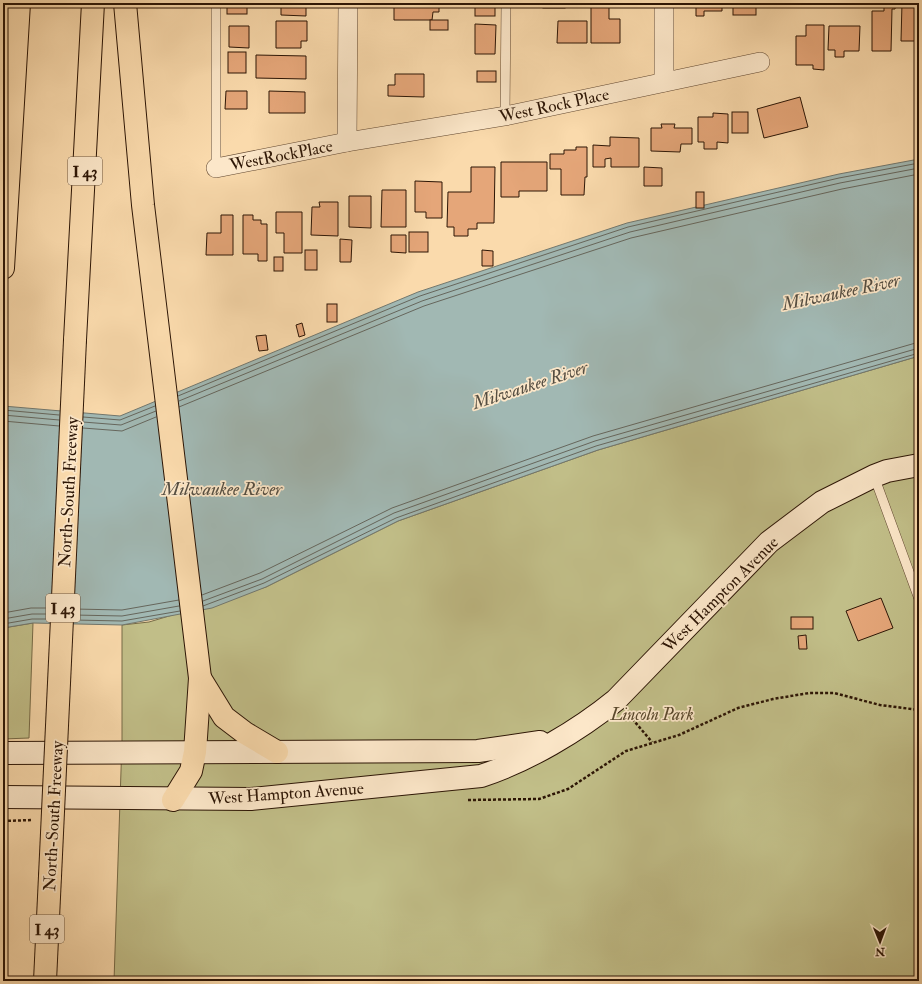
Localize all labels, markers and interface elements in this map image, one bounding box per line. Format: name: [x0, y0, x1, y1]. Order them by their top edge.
street label: West Rock Place: [496, 84, 611, 128]
street label: WestRockPlace: [227, 135, 334, 176]
road number: I 43: [68, 157, 102, 185]
water label: Milwaukee River: [779, 268, 903, 316]
water label: Milwaukee River: [469, 356, 592, 415]
street label: North-South Freeway: [54, 416, 84, 568]
water label: Milwaukee River: [161, 478, 283, 501]
street label: West Hampton Avenue: [657, 532, 784, 658]
road number: I 43: [46, 594, 80, 622]
park label: Lincoln Park: [609, 704, 694, 725]
street label: North-South Freeway: [39, 740, 69, 892]
street label: West Hampton Avenue: [207, 778, 364, 810]
road number: I 43: [30, 915, 64, 943]
north arrow: [860, 922, 900, 962]
text: N: [874, 945, 886, 958]

